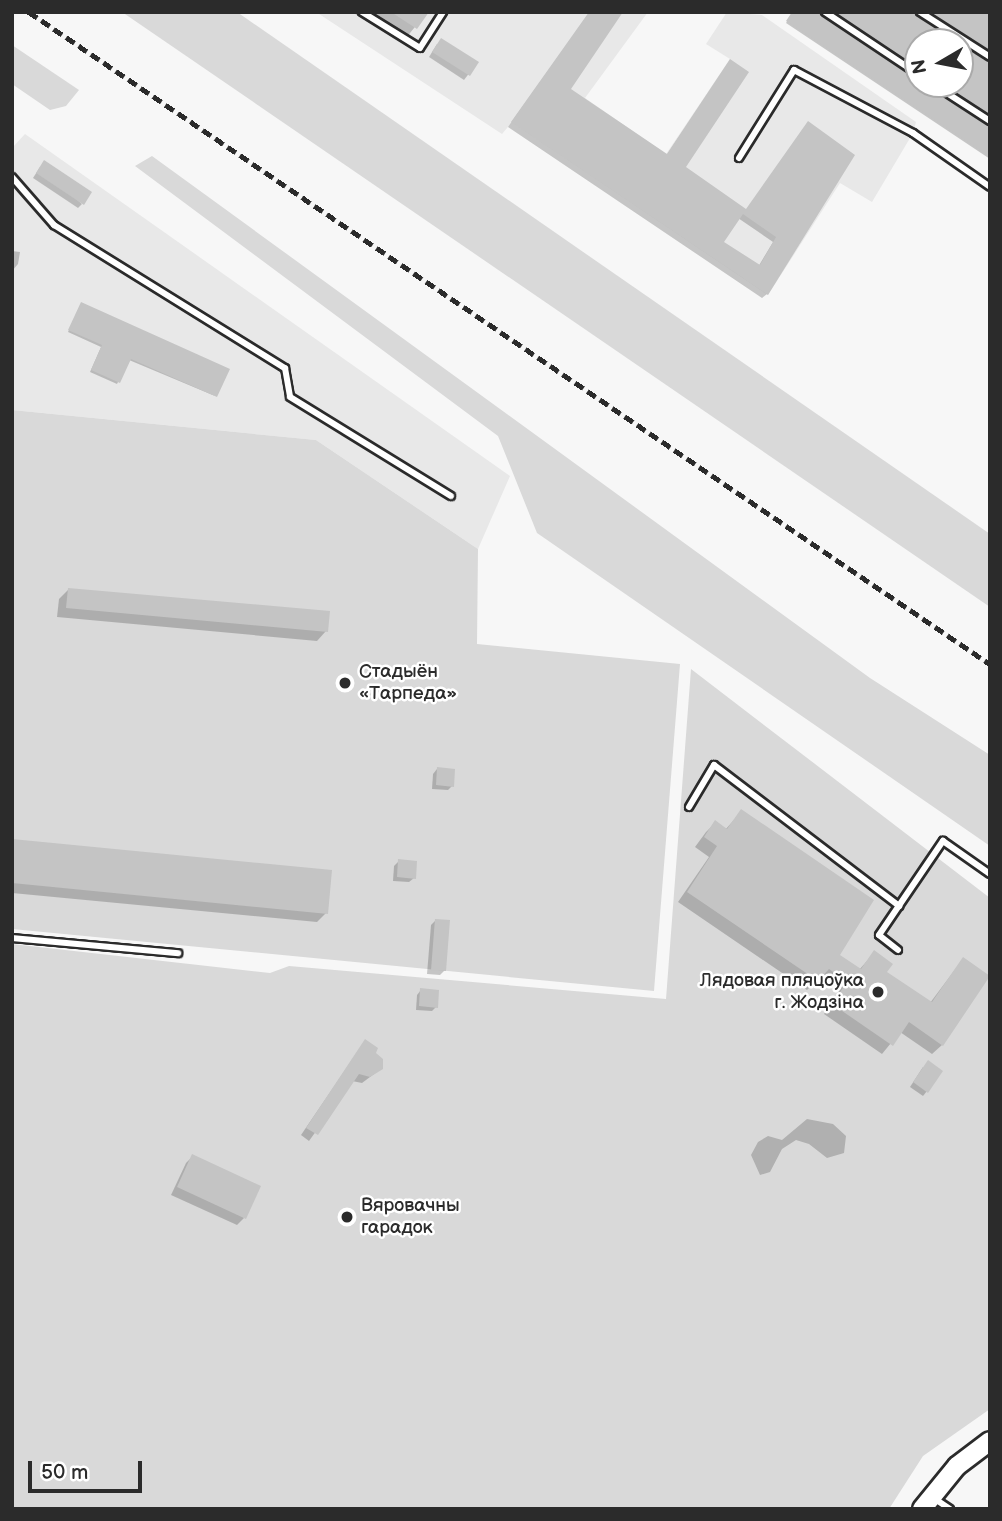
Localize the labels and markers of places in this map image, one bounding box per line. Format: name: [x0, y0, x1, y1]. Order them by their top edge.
place label: Стадыён «Тарпеда»: [359, 661, 457, 705]
marker: Стадыён «Тарпеда»: [337, 675, 353, 691]
place label: Лядовая пляцоўка г. Жодзіна: [700, 970, 864, 1014]
marker: Лядовая пляцоўка г. Жодзіна: [870, 984, 886, 1000]
place label: Вяровачны гарадок: [361, 1195, 460, 1239]
marker: Вяровачны гарадок: [339, 1209, 355, 1225]

